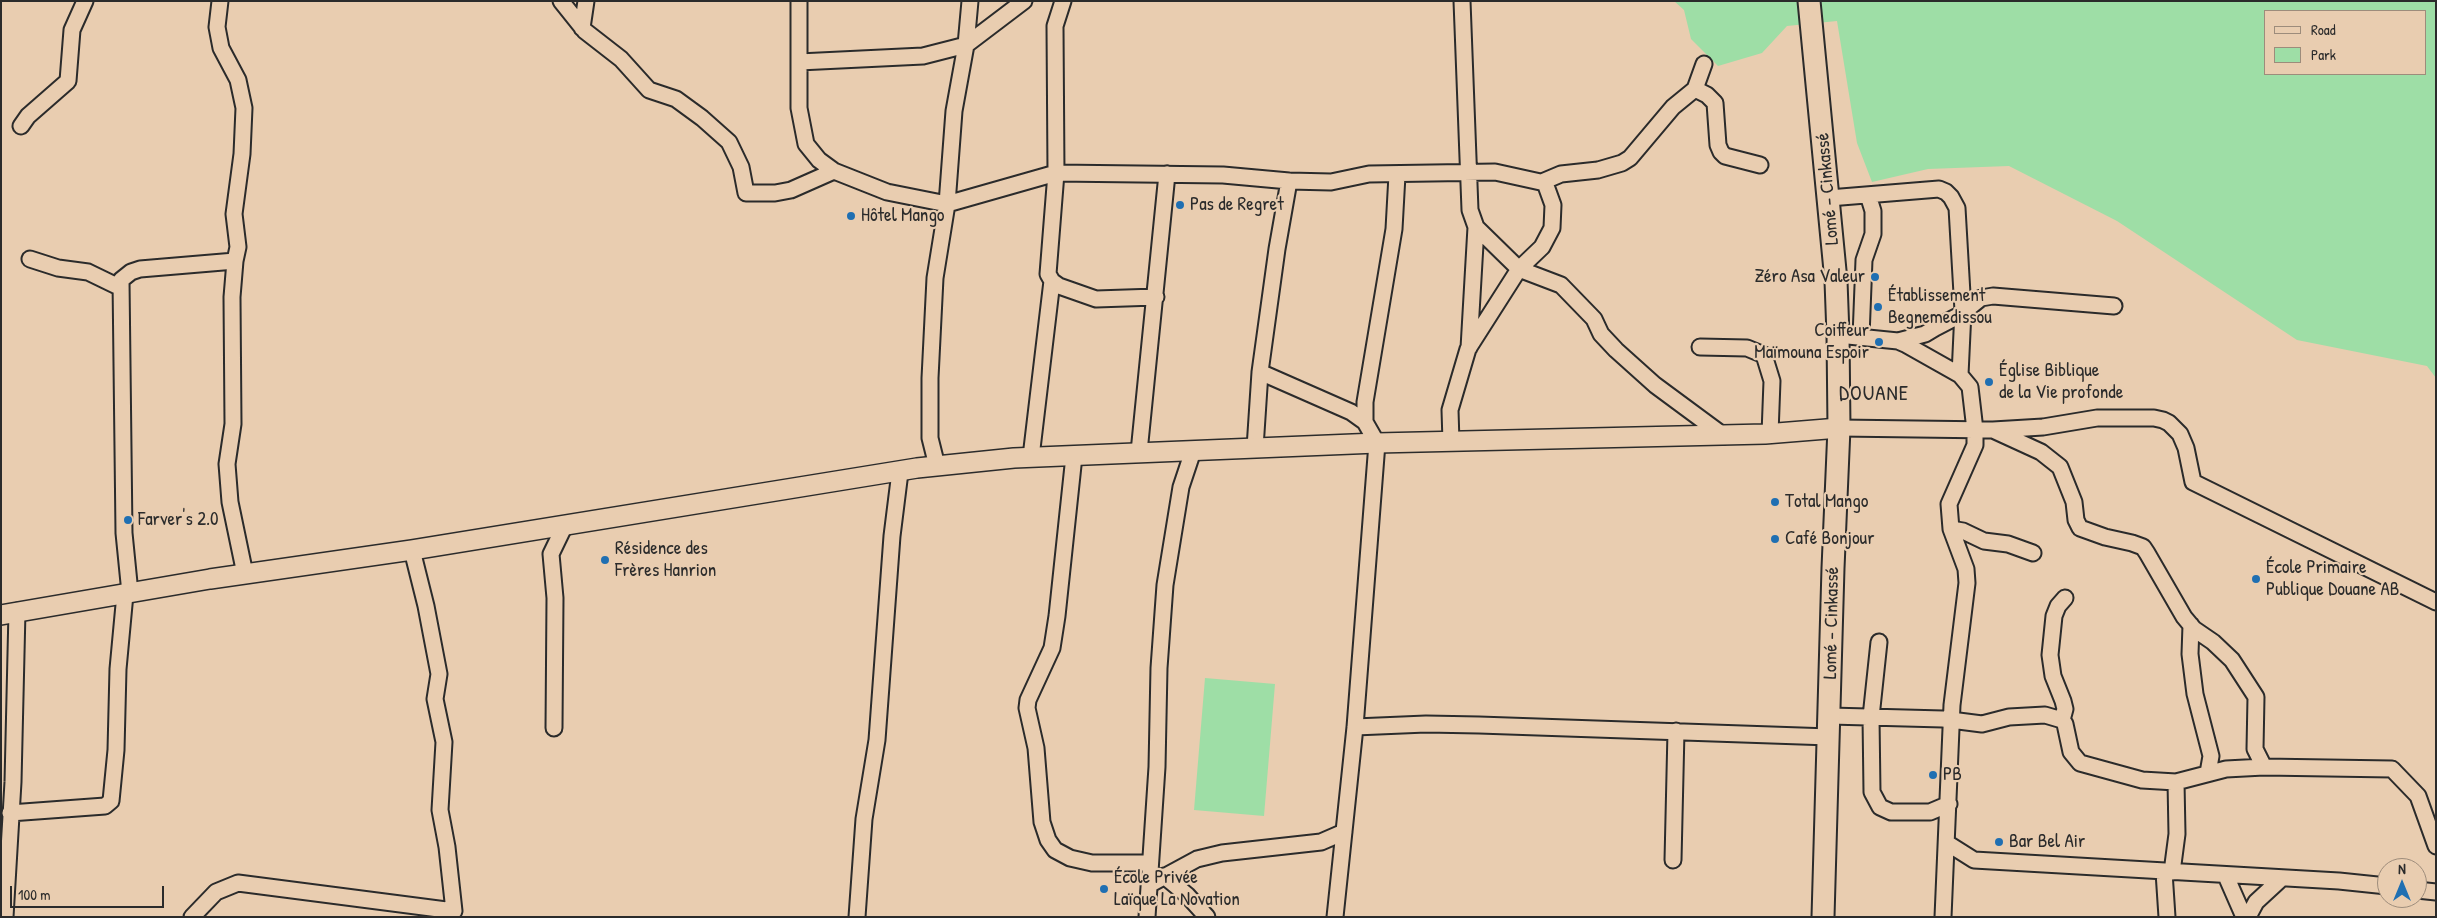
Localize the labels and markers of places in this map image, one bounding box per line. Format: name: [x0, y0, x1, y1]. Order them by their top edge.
place label: Pas de Regret: [1190, 194, 1284, 216]
marker: Pas de Regret: [1174, 199, 1186, 211]
place label: Hôtel Mango: [861, 205, 945, 227]
marker: Hôtel Mango: [845, 210, 857, 222]
place label: Zéro Asa Valeur: [1754, 266, 1865, 288]
marker: Zéro Asa Valeur: [1869, 271, 1881, 283]
place label: Établissement Begnemedissou: [1888, 285, 1992, 329]
marker: Établissement Begnemedissou: [1872, 301, 1884, 313]
place label: Coiffeur Maïmouna Espoir: [1754, 320, 1869, 364]
marker: Coiffeur Maïmouna Espoir: [1873, 336, 1885, 348]
place label: Église Biblique de la Vie profonde: [1999, 360, 2123, 404]
marker: Église Biblique de la Vie profonde: [1983, 376, 1995, 388]
place label: Total Mango: [1785, 491, 1868, 513]
marker: Total Mango: [1769, 496, 1781, 508]
place label: Farver's 2.0: [138, 509, 219, 531]
marker: Farver's 2.0: [122, 514, 134, 526]
place label: Café Bonjour: [1785, 528, 1875, 550]
marker: Café Bonjour: [1769, 533, 1781, 545]
place label: Résidence des Frères Hanrion: [615, 538, 716, 582]
marker: Résidence des Frères Hanrion: [599, 554, 611, 566]
place label: École Primaire Publique Douane AB: [2266, 557, 2399, 601]
marker: École Primaire Publique Douane AB: [2250, 573, 2262, 585]
place label: PB: [1943, 764, 1962, 786]
marker: PB: [1927, 769, 1939, 781]
place label: Bar Bel Air: [2009, 831, 2085, 853]
marker: Bar Bel Air: [1993, 836, 2005, 848]
place label: École Privée Laïque La Novation: [1114, 867, 1240, 911]
marker: École Privée Laïque La Novation: [1098, 883, 1110, 895]

